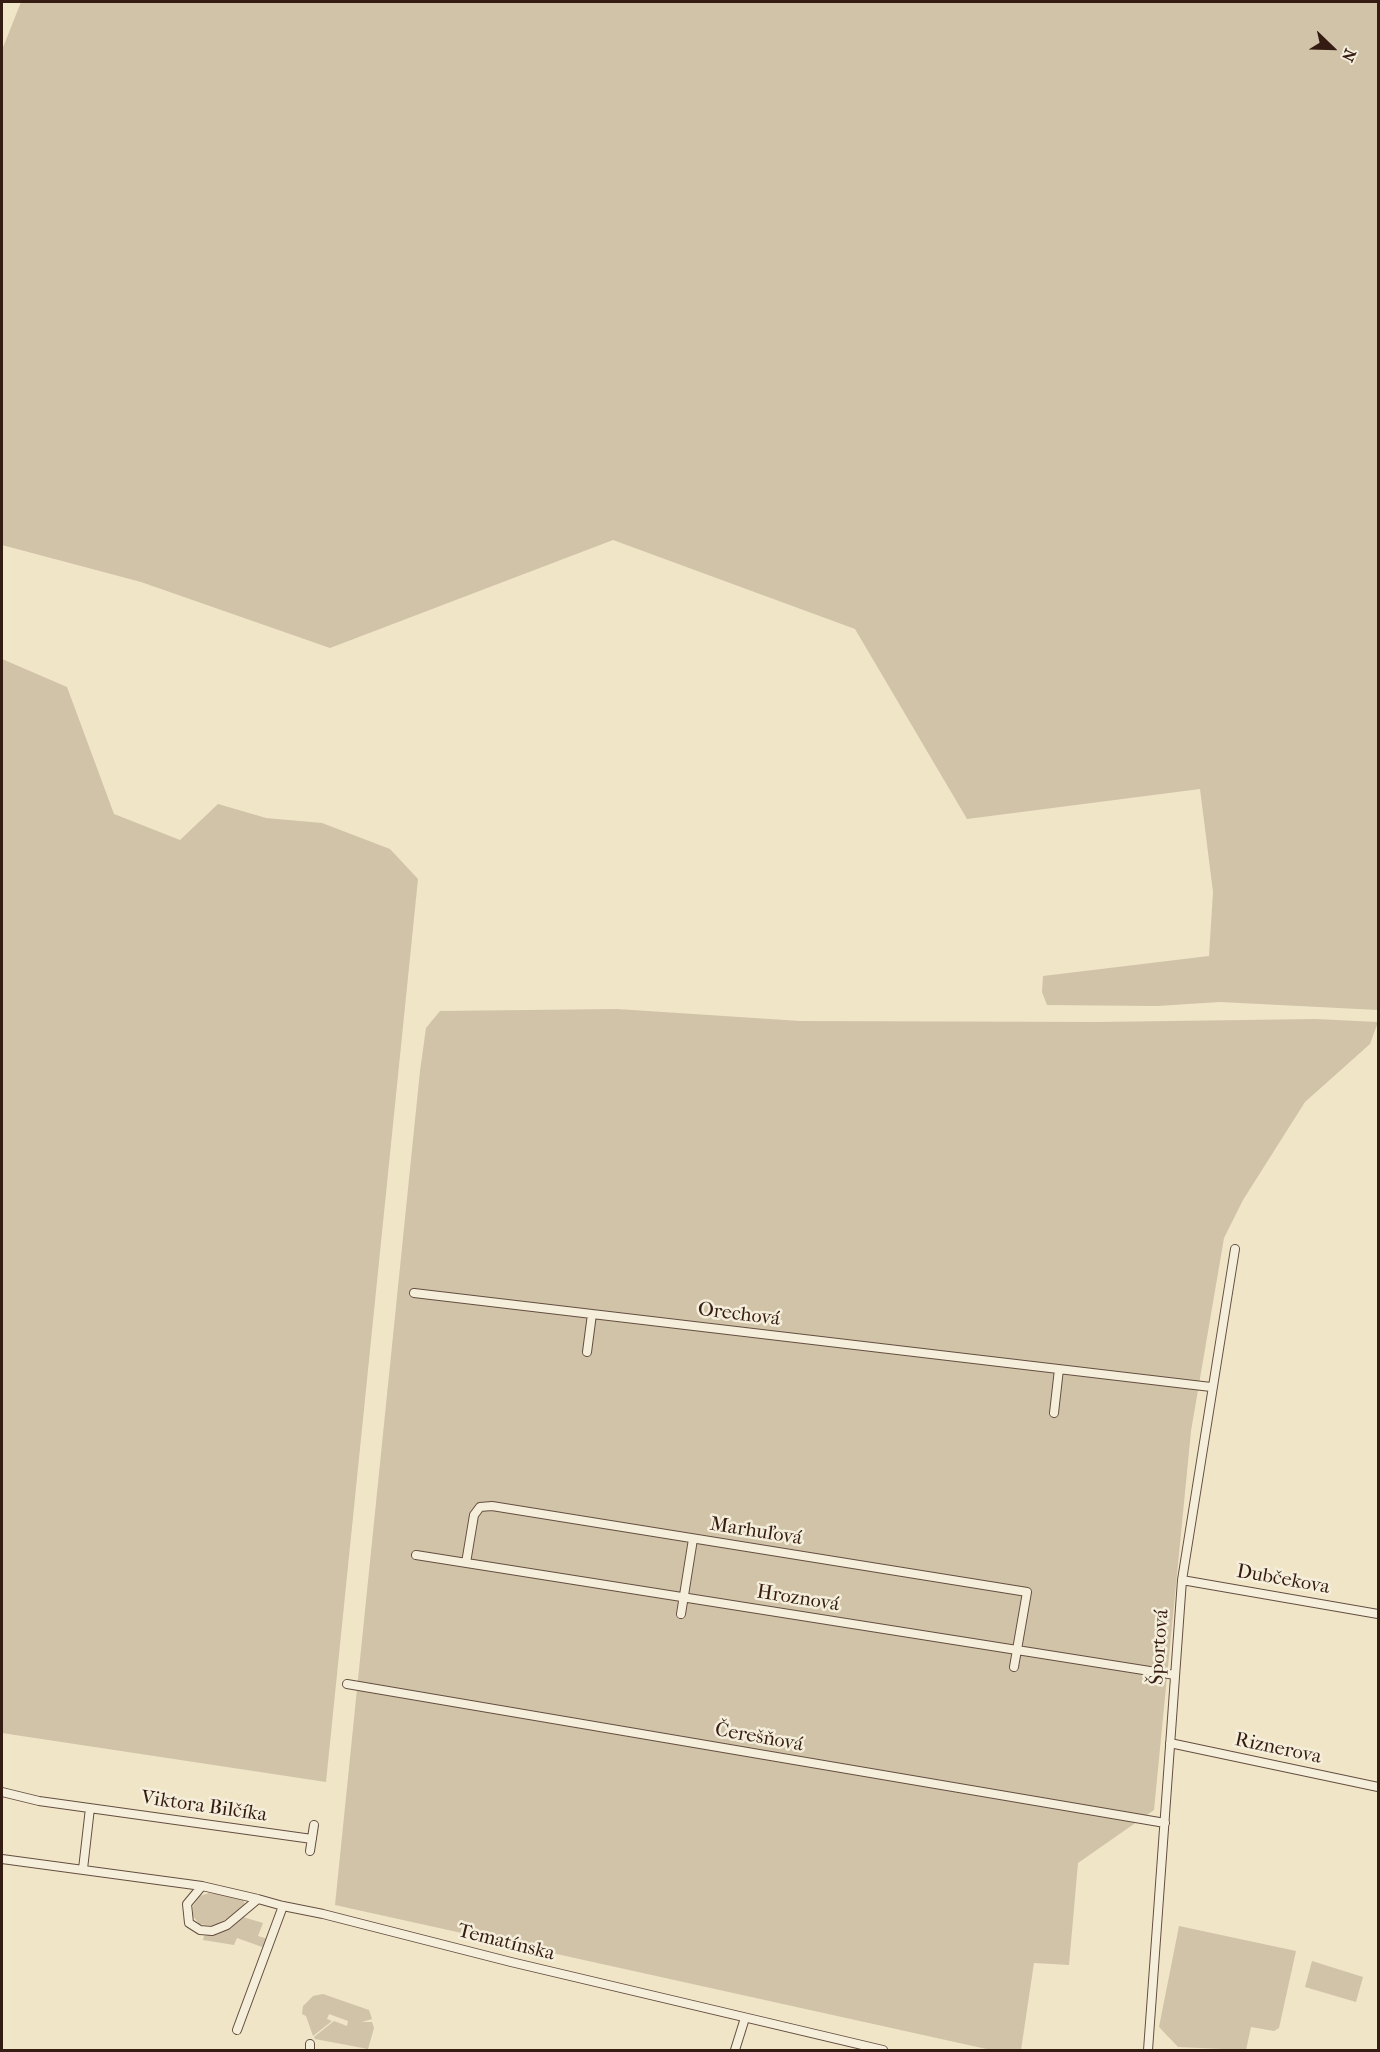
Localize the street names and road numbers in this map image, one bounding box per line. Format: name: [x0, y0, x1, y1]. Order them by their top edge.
street label: Orechová: [696, 1298, 782, 1332]
street label: Marhuľová: [708, 1513, 804, 1551]
street label: Dubčekova: [1234, 1560, 1332, 1600]
street label: Hroznová: [755, 1581, 841, 1617]
street label: Športová: [1145, 1608, 1175, 1686]
street label: Čerešňová: [713, 1718, 805, 1758]
street label: Riznerova: [1233, 1728, 1323, 1770]
street label: Viktora Bilčíka: [140, 1786, 268, 1828]
street label: Tematínska: [455, 1919, 557, 1967]

